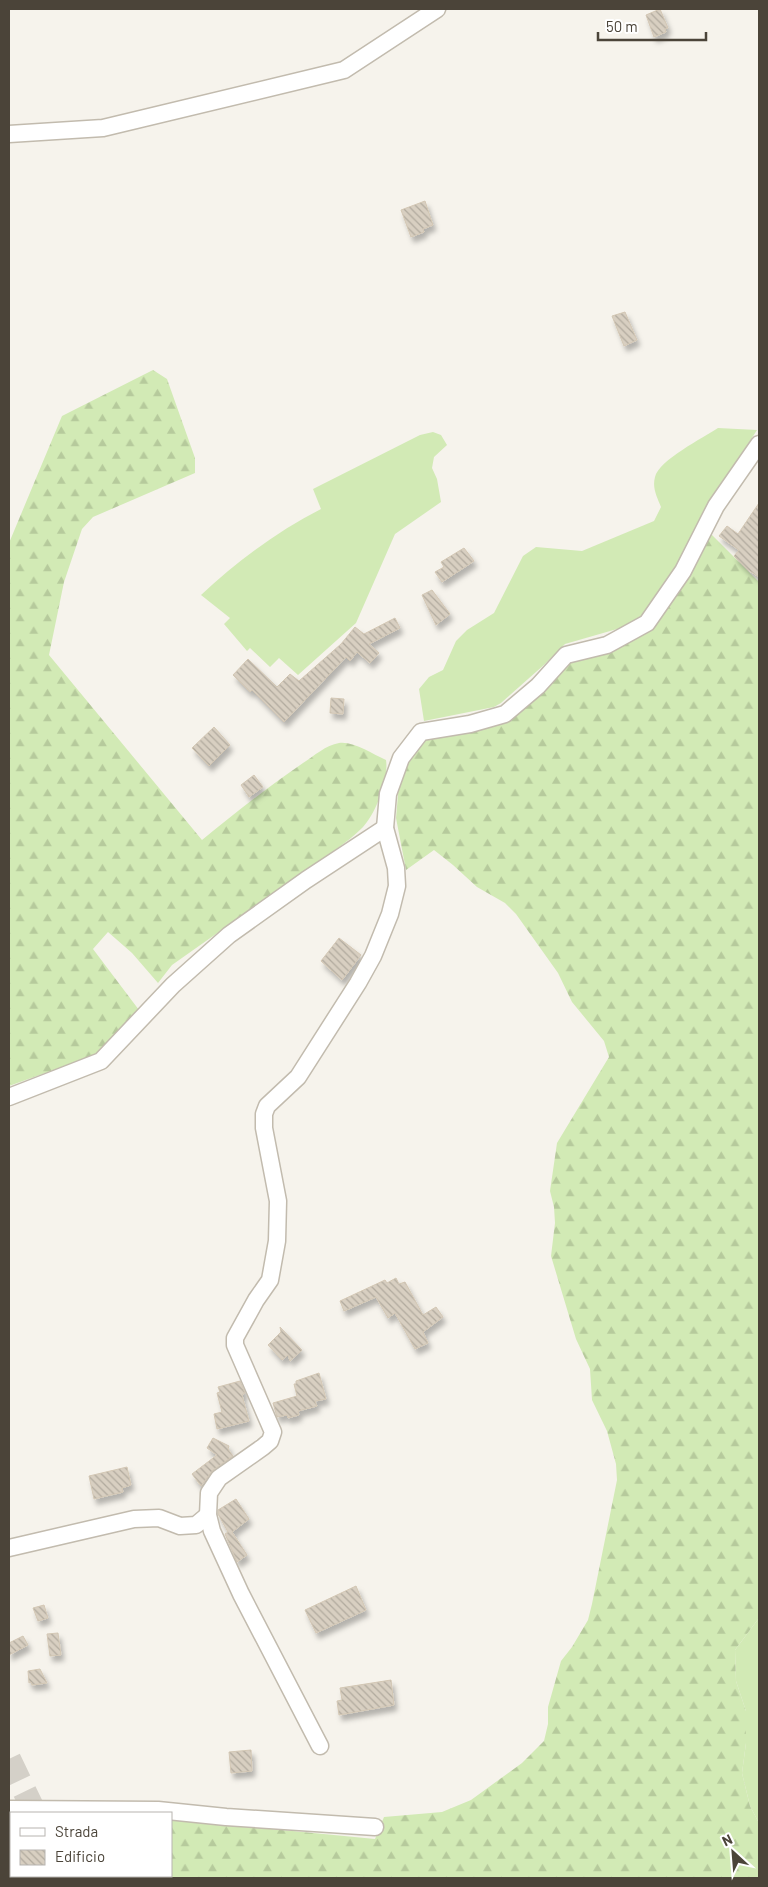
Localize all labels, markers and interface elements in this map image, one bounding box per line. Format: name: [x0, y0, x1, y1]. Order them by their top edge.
scale bar: [598, 10, 706, 42]
text: 50 m: [606, 17, 638, 35]
legend: [10, 1812, 172, 1877]
text: Strada: [55, 1822, 98, 1840]
north arrow: [708, 1827, 758, 1877]
text: N: [719, 1830, 735, 1850]
text: Edificio: [55, 1847, 105, 1865]

